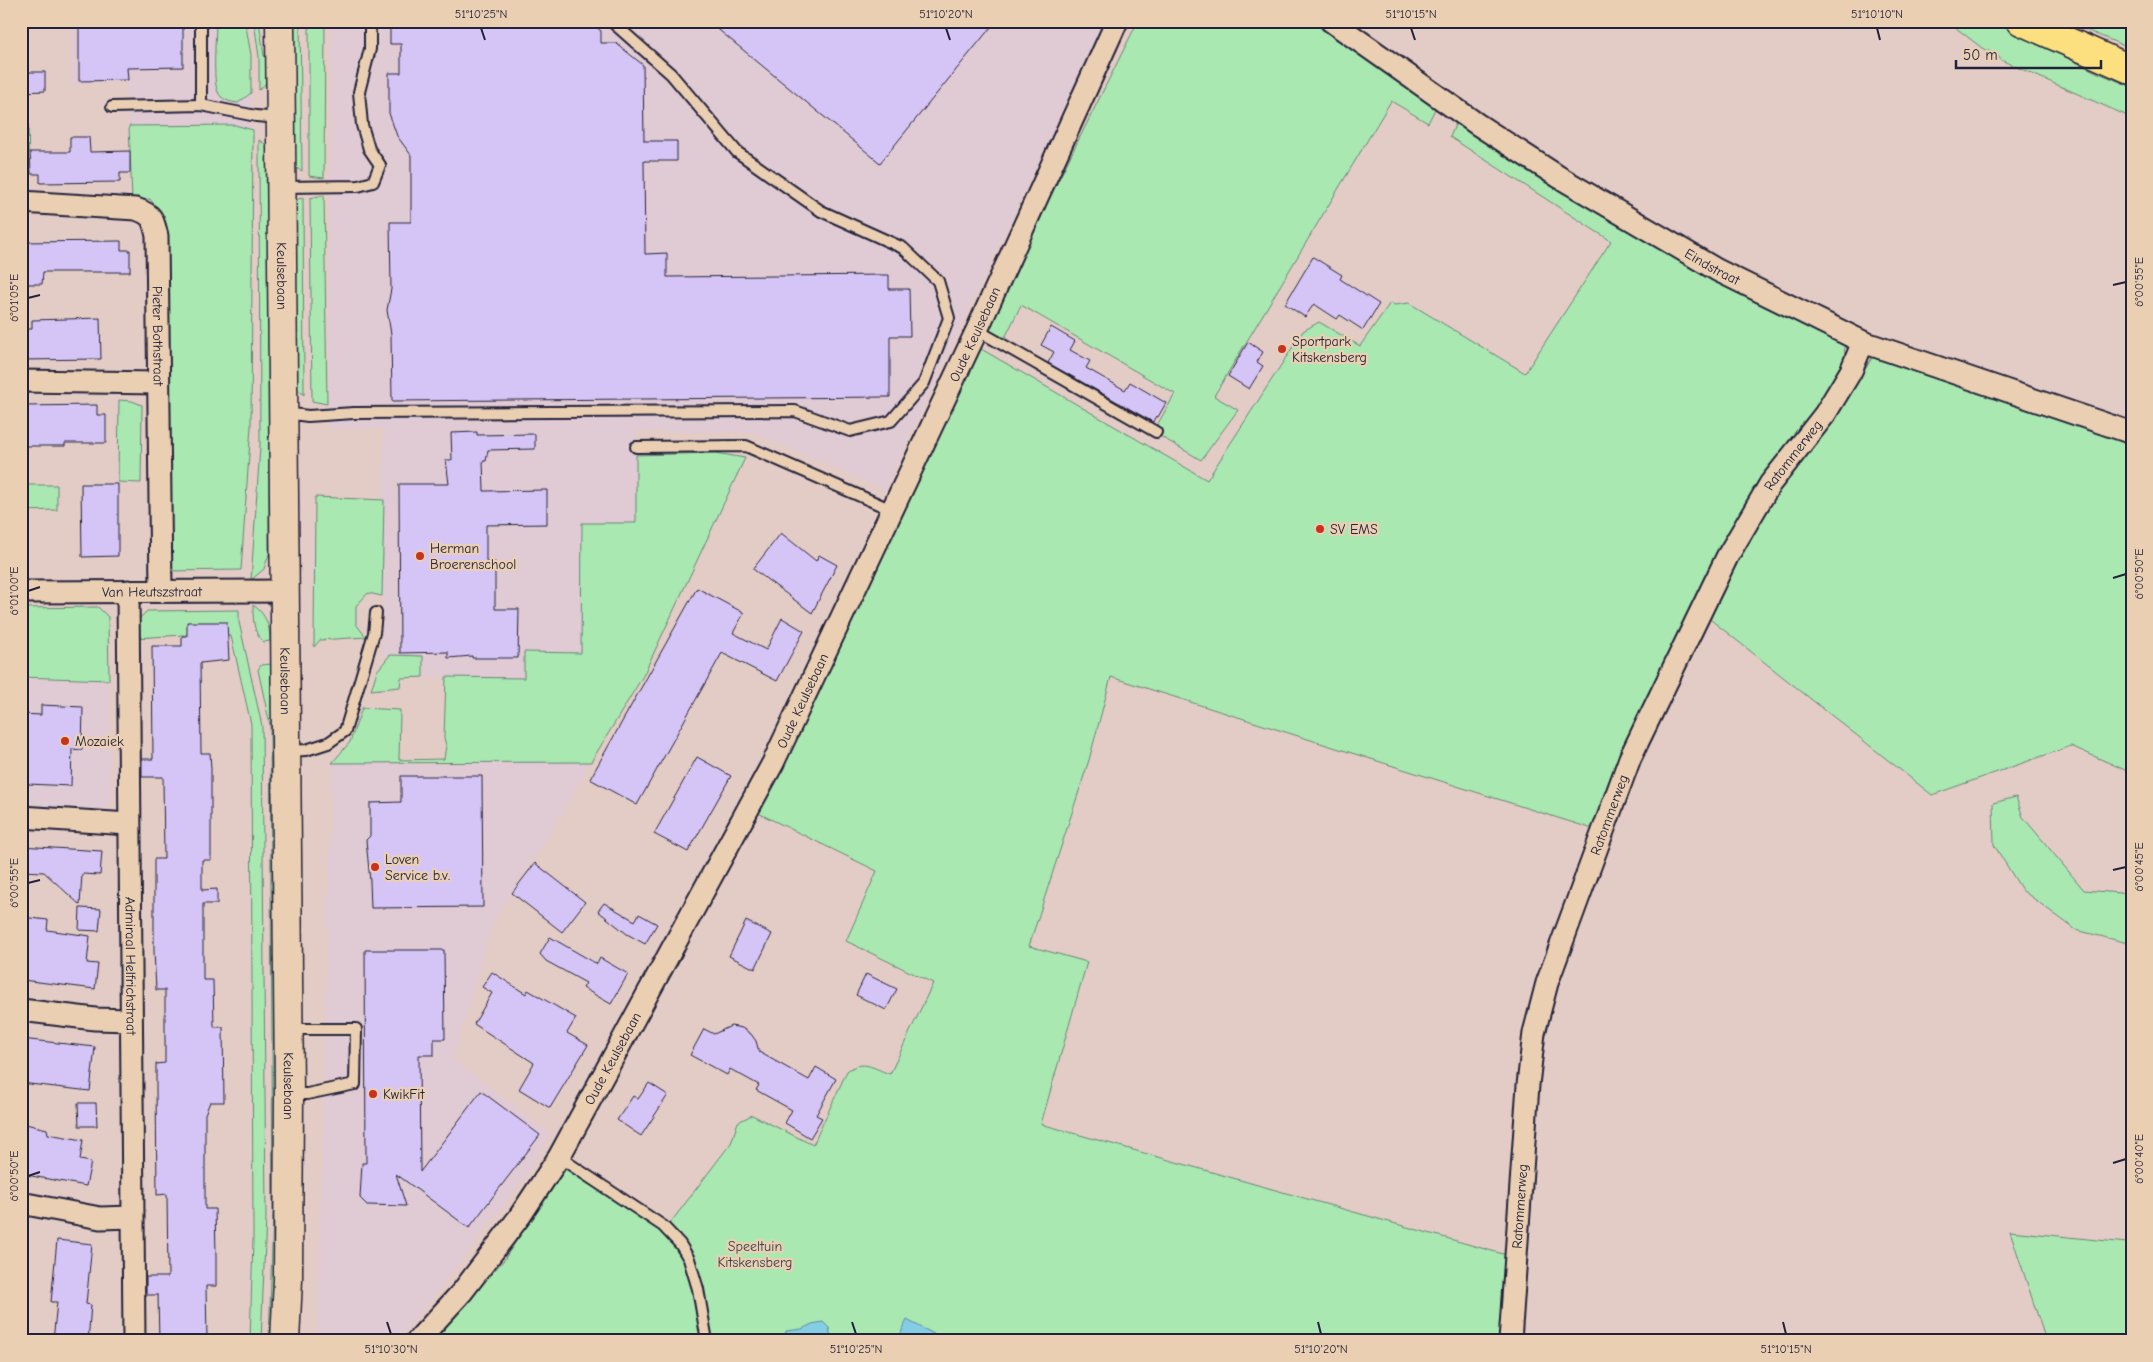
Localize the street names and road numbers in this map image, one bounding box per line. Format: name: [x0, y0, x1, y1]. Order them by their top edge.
street label: Keulsebaan: [273, 242, 291, 310]
street label: Eindstraat: [1682, 244, 1744, 289]
street label: Oude Keulsebaan: [945, 284, 1004, 385]
street label: Pieter Bothstraat: [149, 286, 167, 387]
street label: Ratommerweg: [1760, 417, 1825, 493]
street label: Van Heutszstraat: [102, 583, 203, 600]
street label: Keulsebaan: [277, 647, 294, 715]
street label: Oude Keulsebaan: [773, 651, 832, 751]
street label: Ratommerweg: [1586, 772, 1632, 857]
street label: Admiraal Helfrichstraat: [122, 897, 140, 1036]
street label: Oude Keulsebaan: [580, 1009, 645, 1108]
street label: Keulsebaan: [280, 1052, 298, 1120]
street label: Ratommerweg: [1508, 1163, 1531, 1249]

